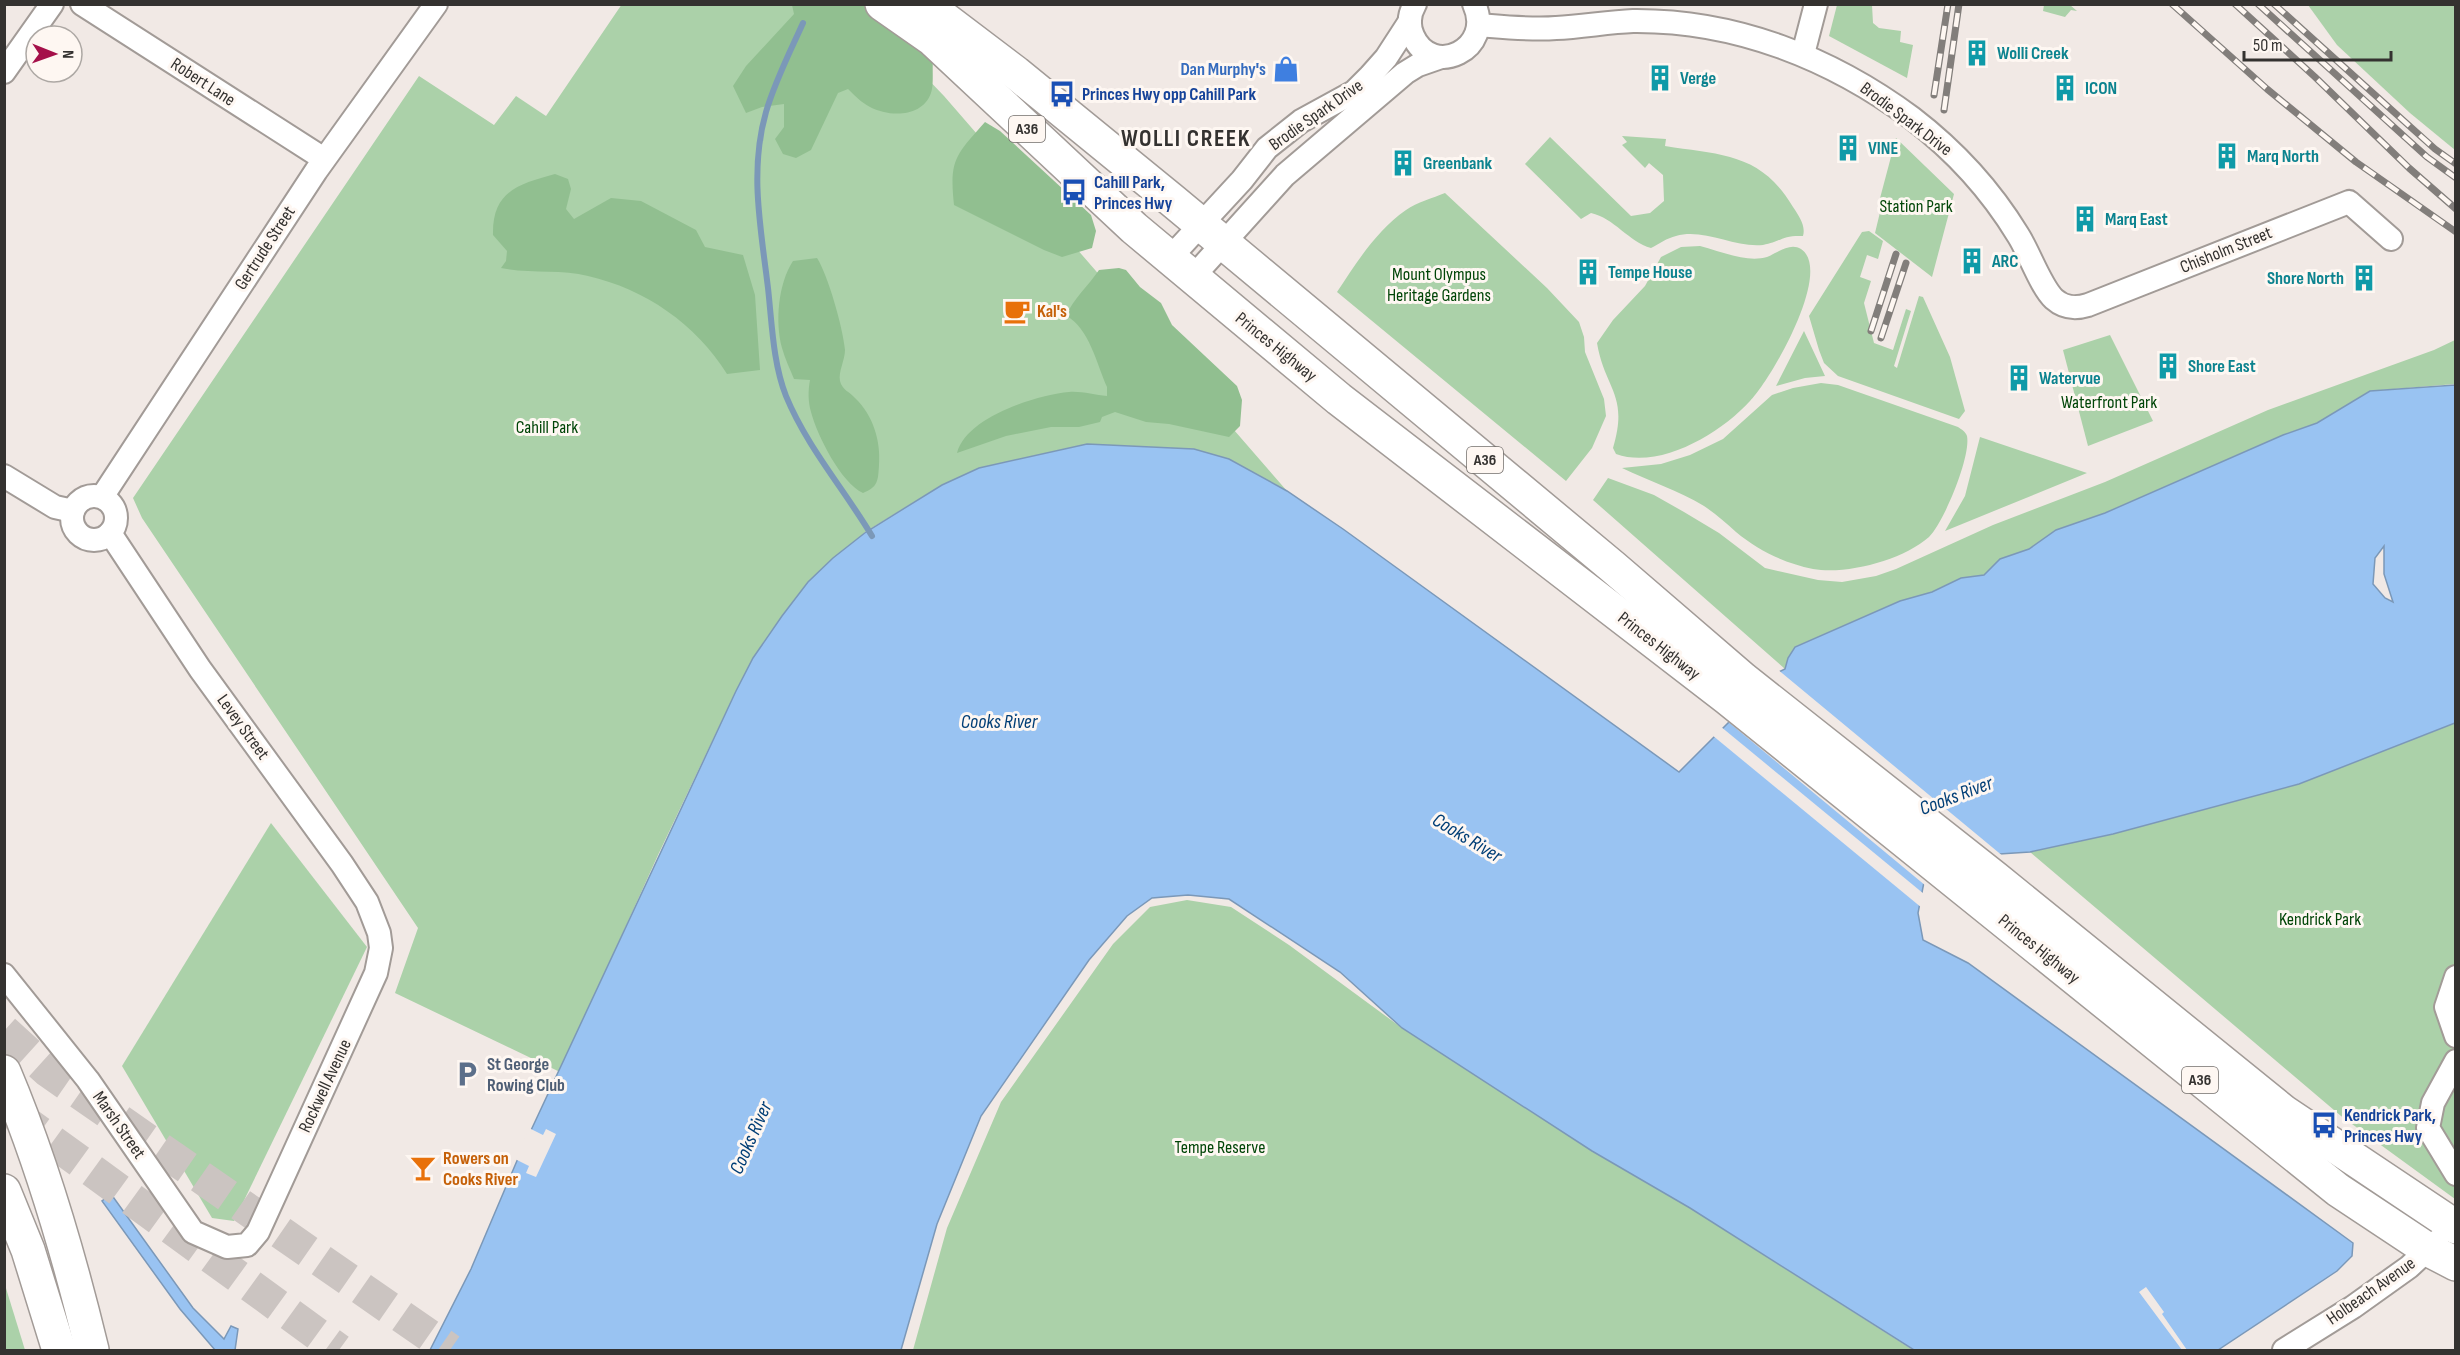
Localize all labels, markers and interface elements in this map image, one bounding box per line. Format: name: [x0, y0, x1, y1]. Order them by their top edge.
north arrow: [24, 24, 84, 84]
scale bar: [2244, 24, 2391, 62]
text: 50 m: [2253, 35, 2283, 56]
building icon: Wolli Creek: [1962, 38, 1992, 68]
place label: Wolli Creek: [1997, 43, 2069, 64]
text: N: [58, 50, 77, 59]
street label: Robert Lane: [167, 53, 239, 111]
shop icon: Dan Murphy's: [1271, 54, 1301, 84]
place label: Dan Murphy's: [1180, 59, 1266, 80]
building icon: Verge: [1645, 63, 1675, 93]
place label: Verge: [1680, 68, 1716, 89]
building icon: ICON: [2050, 73, 2080, 103]
street label: Brodie Spark Drive: [1265, 75, 1367, 155]
street label: Brodie Spark Drive: [1856, 78, 1956, 160]
place label: ICON: [2085, 78, 2117, 99]
bus stop icon: Princes Hwy opp Cahill Park: [1047, 79, 1077, 109]
place label: Princes Hwy opp Cahill Park: [1082, 84, 1256, 105]
road number: A36: [1009, 116, 1045, 142]
district label: WOLLI CREEK: [1121, 124, 1251, 153]
building icon: VINE: [1833, 133, 1863, 163]
place label: VINE: [1868, 138, 1898, 159]
building icon: Marq North: [2212, 141, 2242, 171]
place label: Marq North: [2247, 146, 2319, 167]
building icon: Greenbank: [1388, 148, 1418, 178]
place label: Greenbank: [1423, 153, 1492, 174]
place label: Cahill Park, Princes Hwy: [1094, 172, 1173, 214]
bus stop icon: Cahill Park, Princes Hwy: [1059, 177, 1089, 207]
park label: Station Park: [1879, 196, 1953, 217]
street label: Gertrude Street: [230, 202, 300, 294]
building icon: Marq East: [2070, 204, 2100, 234]
place label: Marq East: [2105, 209, 2168, 230]
street label: Chisholm Street: [2177, 222, 2275, 278]
building icon: ARC: [1957, 246, 1987, 276]
place label: ARC: [1991, 251, 2018, 272]
building icon: Tempe House: [1573, 257, 1603, 287]
place label: Tempe House: [1608, 262, 1693, 283]
building icon: Shore North: [2349, 263, 2379, 293]
park label: Mount Olympus Heritage Gardens: [1387, 264, 1491, 306]
place label: Shore North: [2267, 268, 2344, 289]
cafe icon: Kal's: [1002, 296, 1032, 326]
place label: Kal's: [1037, 301, 1067, 322]
street label: Princes Highway: [1231, 308, 1321, 386]
building icon: Shore East: [2153, 351, 2183, 381]
place label: Shore East: [2188, 356, 2256, 377]
building icon: Watervue: [2004, 363, 2034, 393]
place label: Watervue: [2039, 368, 2101, 389]
park label: Waterfront Park: [2061, 392, 2157, 413]
park label: Cahill Park: [516, 417, 578, 438]
road number: A36: [1467, 447, 1503, 473]
street label: Princes Highway: [1614, 607, 1704, 685]
street label: Levey Street: [212, 690, 274, 764]
water label: Cooks River: [961, 710, 1039, 734]
water label: Cooks River: [1916, 771, 1997, 821]
water label: Cooks River: [1428, 808, 1507, 869]
park label: Kendrick Park: [2279, 909, 2361, 930]
street label: Princes Highway: [1994, 910, 2084, 988]
street label: Rockwell Avenue: [294, 1036, 356, 1136]
place label: St George Rowing Club: [487, 1054, 565, 1096]
parking icon: St George Rowing Club: [452, 1059, 482, 1089]
road number: A36: [2182, 1067, 2218, 1093]
street label: Marsh Street: [88, 1087, 150, 1163]
water label: Cooks River: [724, 1097, 778, 1178]
place label: Kendrick Park, Princes Hwy: [2344, 1105, 2436, 1147]
bus stop icon: Kendrick Park, Princes Hwy: [2309, 1110, 2339, 1140]
park label: Tempe Reserve: [1175, 1137, 1265, 1158]
place label: Rowers on Cooks River: [443, 1148, 518, 1190]
bar icon: Rowers on Cooks River: [408, 1153, 438, 1183]
street label: Holbeach Avenue: [2323, 1253, 2419, 1329]

